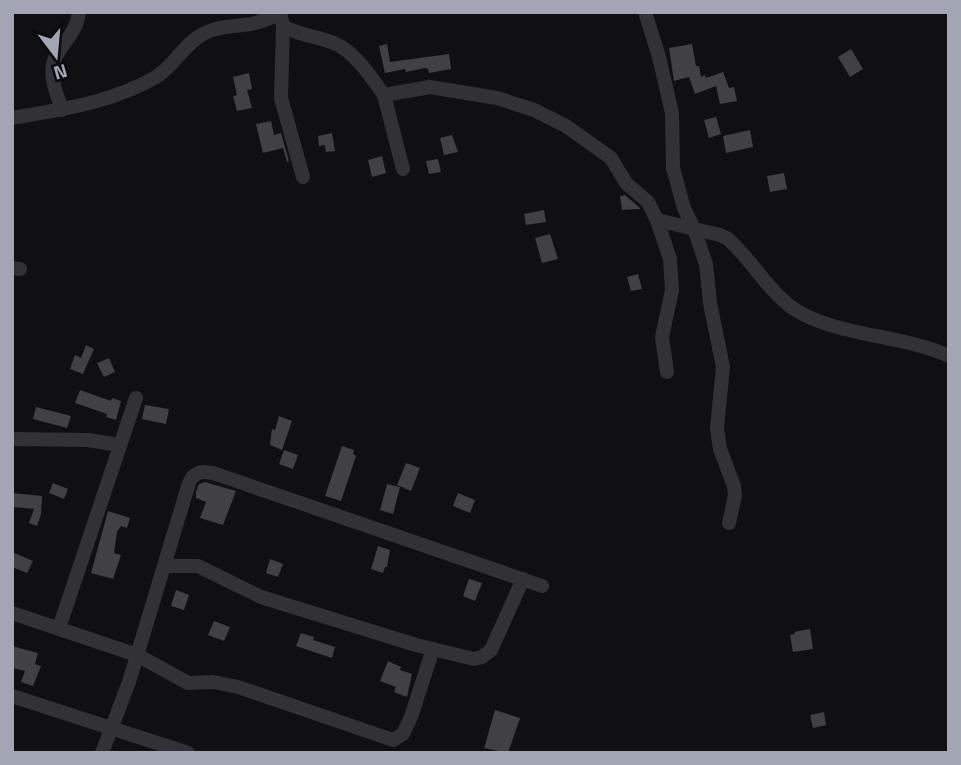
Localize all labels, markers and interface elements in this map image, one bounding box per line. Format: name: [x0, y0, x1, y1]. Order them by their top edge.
north arrow: [21, 21, 91, 91]
text: N: [50, 57, 71, 89]

